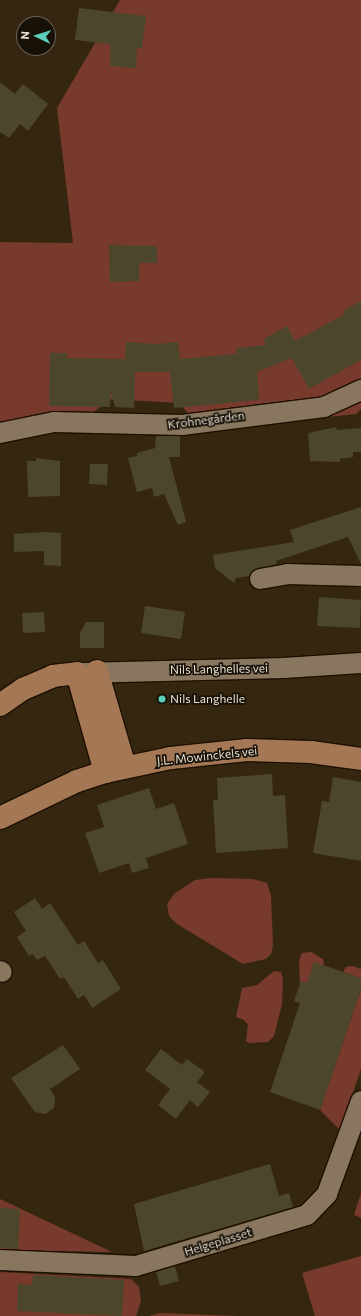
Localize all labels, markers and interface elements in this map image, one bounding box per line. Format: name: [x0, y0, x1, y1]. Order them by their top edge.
north arrow: [16, 16, 56, 56]
text: N: [18, 31, 31, 40]
street label: Krohnegården: [167, 408, 245, 432]
street label: Nils Langhelles vei: [170, 661, 268, 677]
place label: Nils Langhelle: [170, 692, 245, 706]
marker: Nils Langhelle: [157, 694, 167, 704]
street label: J.L. Mowinckels vei: [156, 744, 258, 768]
street label: Helgeplasset: [183, 1225, 253, 1259]

